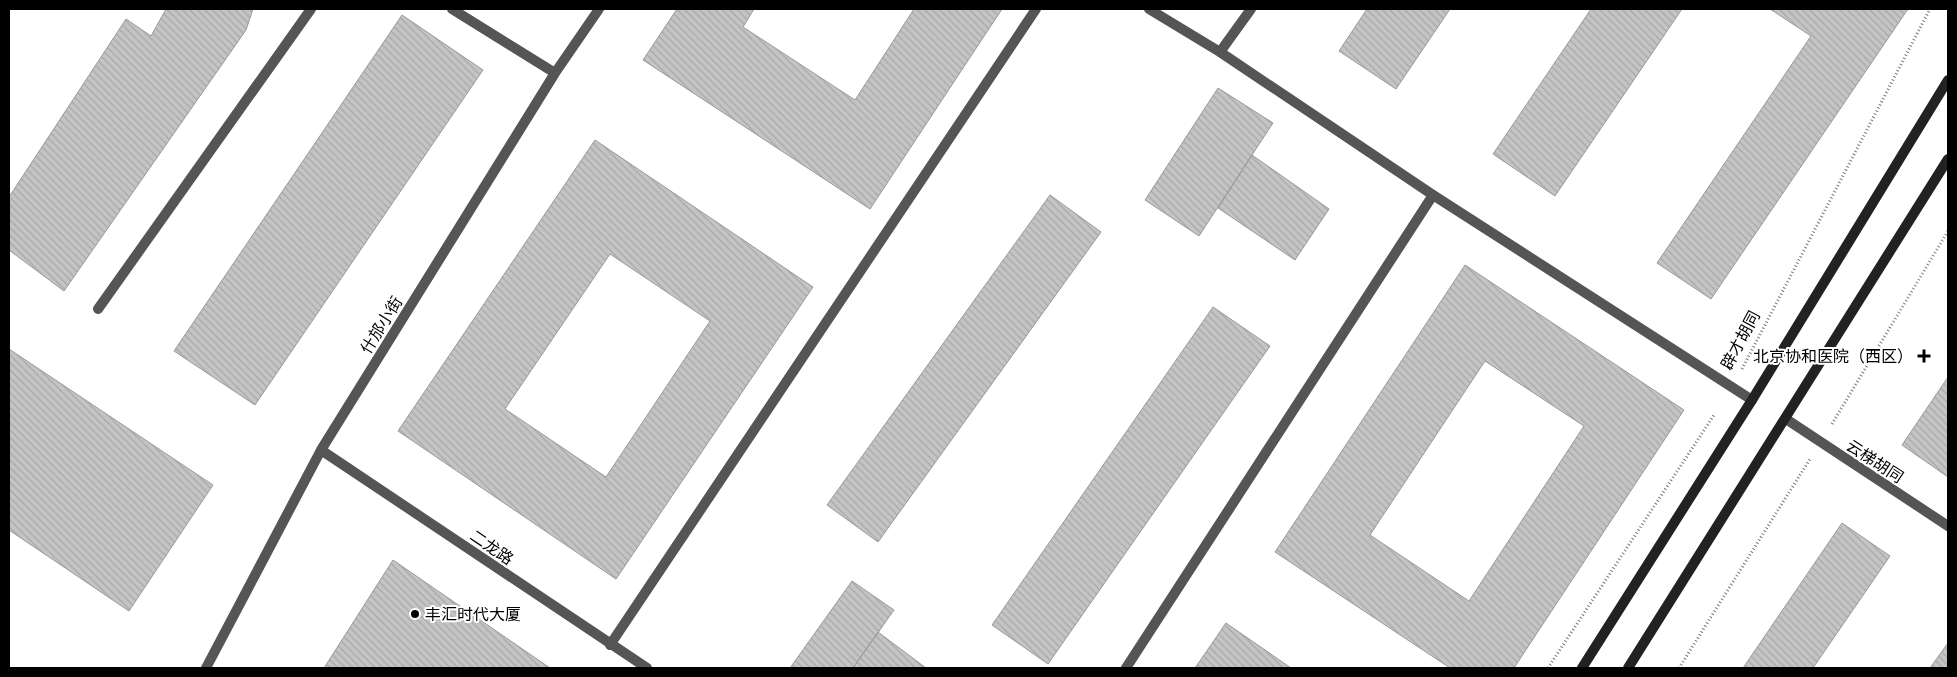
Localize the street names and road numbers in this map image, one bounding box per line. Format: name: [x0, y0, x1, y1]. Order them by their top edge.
street label: 什邡小街: [356, 293, 406, 357]
street label: 辟才胡同: [1716, 307, 1763, 372]
street label: 云梯胡同: [1843, 435, 1907, 486]
street label: 二龙路: [467, 525, 517, 568]

